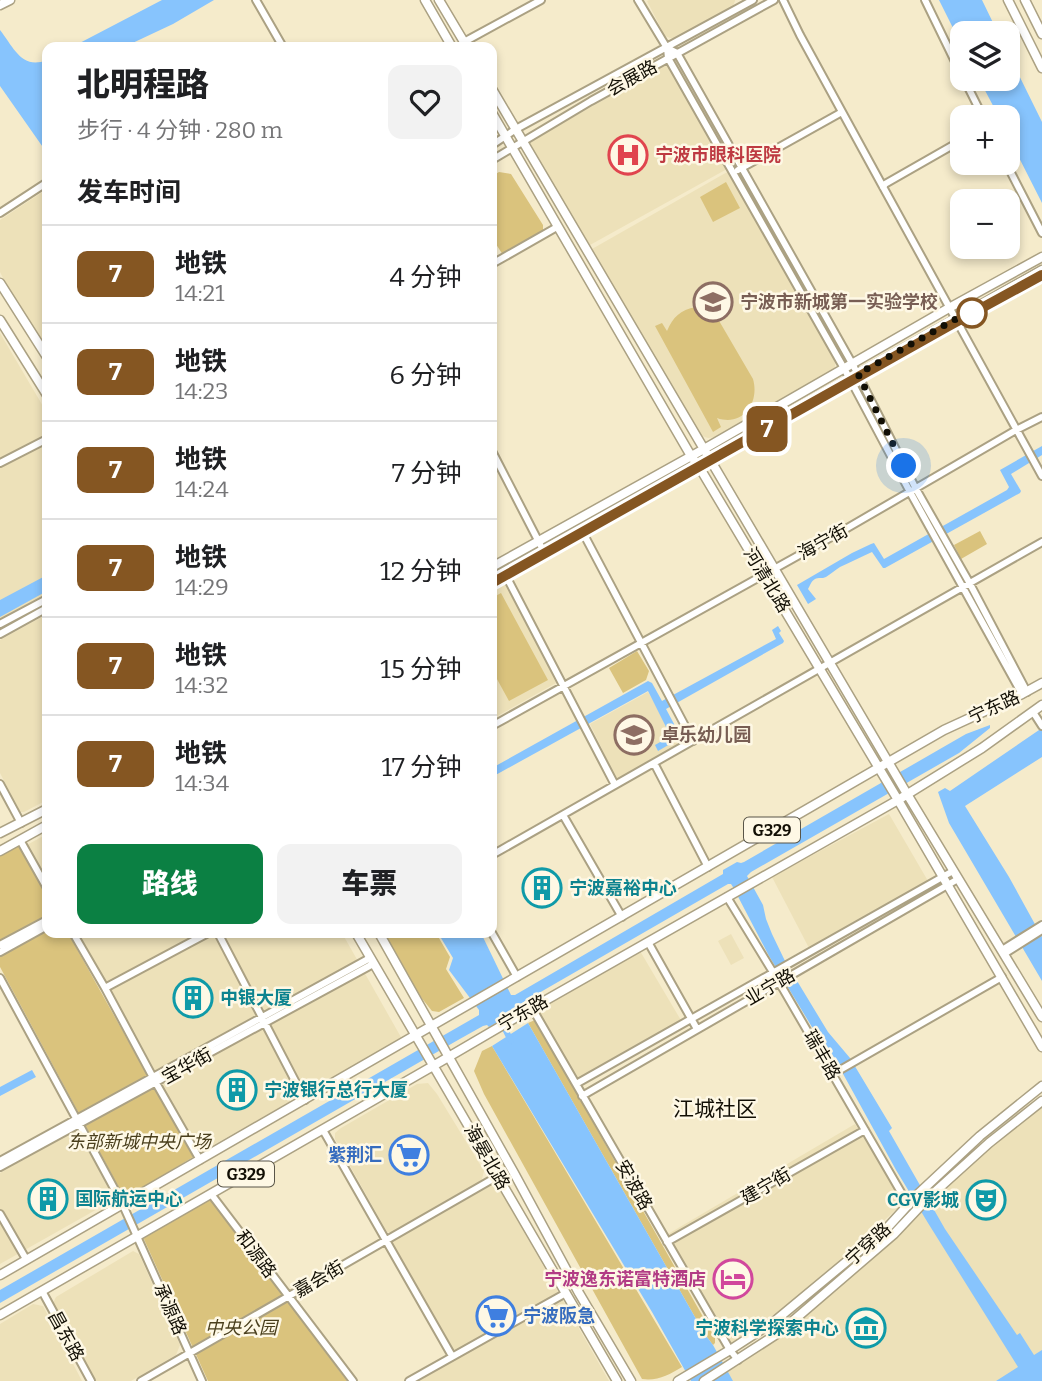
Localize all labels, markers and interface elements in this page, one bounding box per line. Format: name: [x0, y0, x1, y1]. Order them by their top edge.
map controls: [950, 21, 1020, 259]
button: layers: [950, 21, 1020, 91]
street label: 会展路: [603, 55, 661, 101]
text: 北明程路: [77, 65, 209, 105]
button: heart: [388, 65, 462, 139]
button: +: [950, 105, 1020, 175]
text: 步行 · 4 分钟 · 280 m: [77, 116, 283, 144]
hospital icon: 宁波市眼科医院: [607, 134, 649, 176]
place label: 宁波市眼科医院: [655, 144, 781, 166]
text: 发车时间: [77, 177, 181, 208]
button: −: [950, 189, 1020, 259]
text: 地铁: [175, 248, 227, 279]
text: 7: [109, 260, 122, 288]
text: 4 分钟: [390, 262, 462, 293]
text: 14:21: [175, 279, 224, 307]
school or university icon: 宁波市新城第一实验学校: [692, 281, 734, 323]
place label: 宁波市新城第一实验学校: [740, 291, 938, 313]
unlabelled marker: [957, 298, 987, 328]
text: 地铁: [175, 346, 227, 377]
text: 7: [109, 358, 122, 386]
text: 6 分钟: [390, 360, 462, 391]
text: 14:23: [175, 377, 228, 405]
line badge: 7: [744, 406, 790, 452]
text: 7: [761, 415, 773, 443]
text: 地铁: [175, 444, 227, 475]
your location: [886, 448, 921, 483]
text: 7: [109, 456, 122, 484]
text: 7 分钟: [392, 458, 462, 489]
text: 14:24: [175, 475, 229, 503]
street label: 海宁街: [794, 519, 852, 565]
text: 地铁: [175, 542, 227, 573]
street label: 河清北路: [739, 543, 795, 617]
text: 7: [109, 554, 122, 582]
text: 12 分钟: [380, 556, 462, 587]
text: 14:29: [175, 573, 229, 601]
text: 地铁: [175, 640, 227, 671]
text: 7: [109, 652, 122, 680]
text: 15 分钟: [380, 654, 462, 685]
text: 14:32: [175, 671, 228, 699]
street label: 宁东路: [965, 686, 1023, 728]
school or university icon: 卓乐幼儿园: [613, 714, 655, 756]
place label: 卓乐幼儿园: [661, 724, 751, 746]
text: 地铁: [175, 738, 227, 769]
text: 7: [109, 750, 122, 778]
text: 17 分钟: [381, 752, 462, 783]
text: 14:34: [175, 769, 229, 797]
road number: G329: [744, 818, 800, 842]
button: 路线: [77, 844, 263, 924]
button: 车票: [277, 844, 462, 924]
building icon: 宁波嘉裕中心: [521, 867, 563, 909]
place label: 宁波嘉裕中心: [569, 877, 677, 899]
street label: 业宁路: [741, 964, 799, 1010]
building icon: 中银大厦: [172, 977, 214, 1019]
place label: 中银大厦: [220, 987, 292, 1009]
street label: 宁东路: [494, 990, 552, 1036]
street label: 瑞丰路: [799, 1026, 845, 1084]
street label: 宝华街: [158, 1043, 216, 1089]
building icon: 宁波银行总行大厦: [216, 1069, 258, 1111]
place label: 宁波银行总行大厦: [264, 1079, 408, 1101]
district label: 江城社区: [673, 1096, 757, 1122]
street label: 海晏北路: [459, 1120, 515, 1194]
park label: 东部新城中央广场: [67, 1131, 213, 1153]
supermarket icon: 紫荆汇: [388, 1134, 430, 1176]
place label: 紫荆汇: [328, 1144, 382, 1166]
street label: 安波路: [611, 1156, 657, 1214]
road number: G329: [218, 1162, 274, 1186]
street label: 建宁街: [737, 1163, 795, 1209]
building icon: 国际航运中心: [27, 1178, 69, 1220]
theatre icon: CGV影城: [965, 1179, 1007, 1221]
place label: 国际航运中心: [75, 1188, 183, 1210]
place label: CGV影城: [887, 1189, 959, 1211]
street label: 宁穿路: [841, 1218, 895, 1270]
street label: 和源路: [231, 1226, 281, 1282]
street label: 嘉会街: [290, 1256, 348, 1302]
hotel icon: 宁波逸东诺富特酒店: [712, 1258, 754, 1300]
place label: 宁波逸东诺富特酒店: [544, 1268, 706, 1290]
street label: 承源路: [149, 1280, 191, 1338]
supermarket icon: 宁波阪急: [475, 1295, 517, 1337]
place label: 宁波阪急: [523, 1305, 595, 1327]
street label: 昌东路: [43, 1307, 89, 1365]
museum icon: 宁波科学探索中心: [845, 1307, 887, 1349]
park label: 中央公园: [205, 1317, 280, 1339]
place label: 宁波科学探索中心: [695, 1317, 839, 1339]

